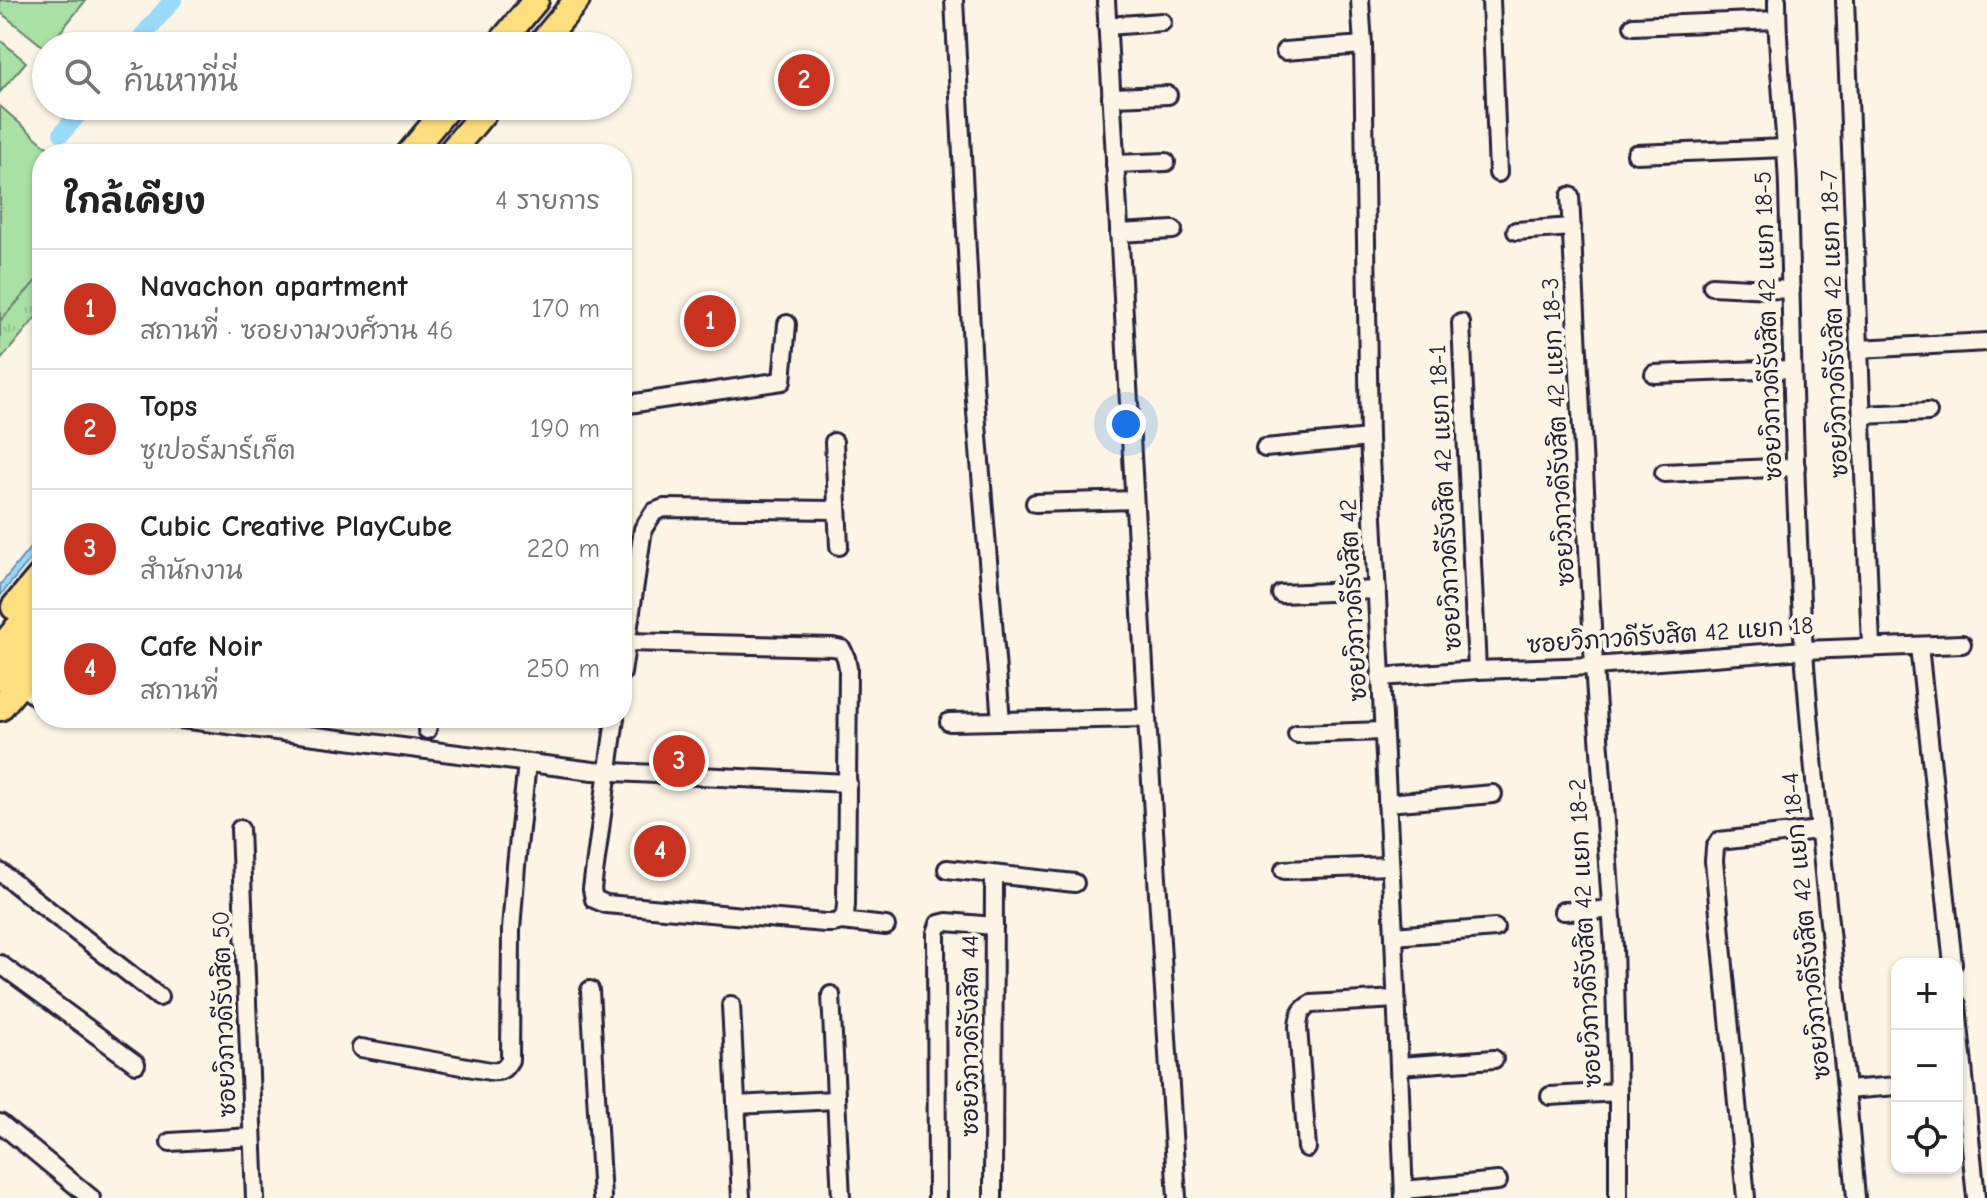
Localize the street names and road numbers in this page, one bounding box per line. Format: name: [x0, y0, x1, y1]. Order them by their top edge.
street label: ซอยวิภาวดีรังสิต 42 แยก 18-7: [1814, 169, 1853, 479]
street label: ซอยวิภาวดีรังสิต 42 แยก 18-5: [1748, 171, 1787, 481]
street label: ซอยวิภาวดีรังสิต 42 แยก 18-3: [1535, 277, 1580, 587]
street label: ซอยวิภาวดีรังสิต 42 แยก 18-1: [1422, 344, 1467, 652]
street label: ซอยวิภาวดีรังสิต 42: [1333, 498, 1372, 702]
street label: ซอยวิภาวดีรังสิต 42 แยก 18: [1526, 610, 1814, 659]
street label: ซอยวิภาวดีรังสิต 42 แยก 18-4: [1775, 771, 1836, 1081]
street label: ซอยวิภาวดีรังสิต 42 แยก 18-2: [1562, 778, 1607, 1088]
street label: ซอยวิภาวดีรังสิต 50: [205, 910, 242, 1118]
street label: ซอยวิภาวดีรังสิต 44: [955, 935, 984, 1137]

